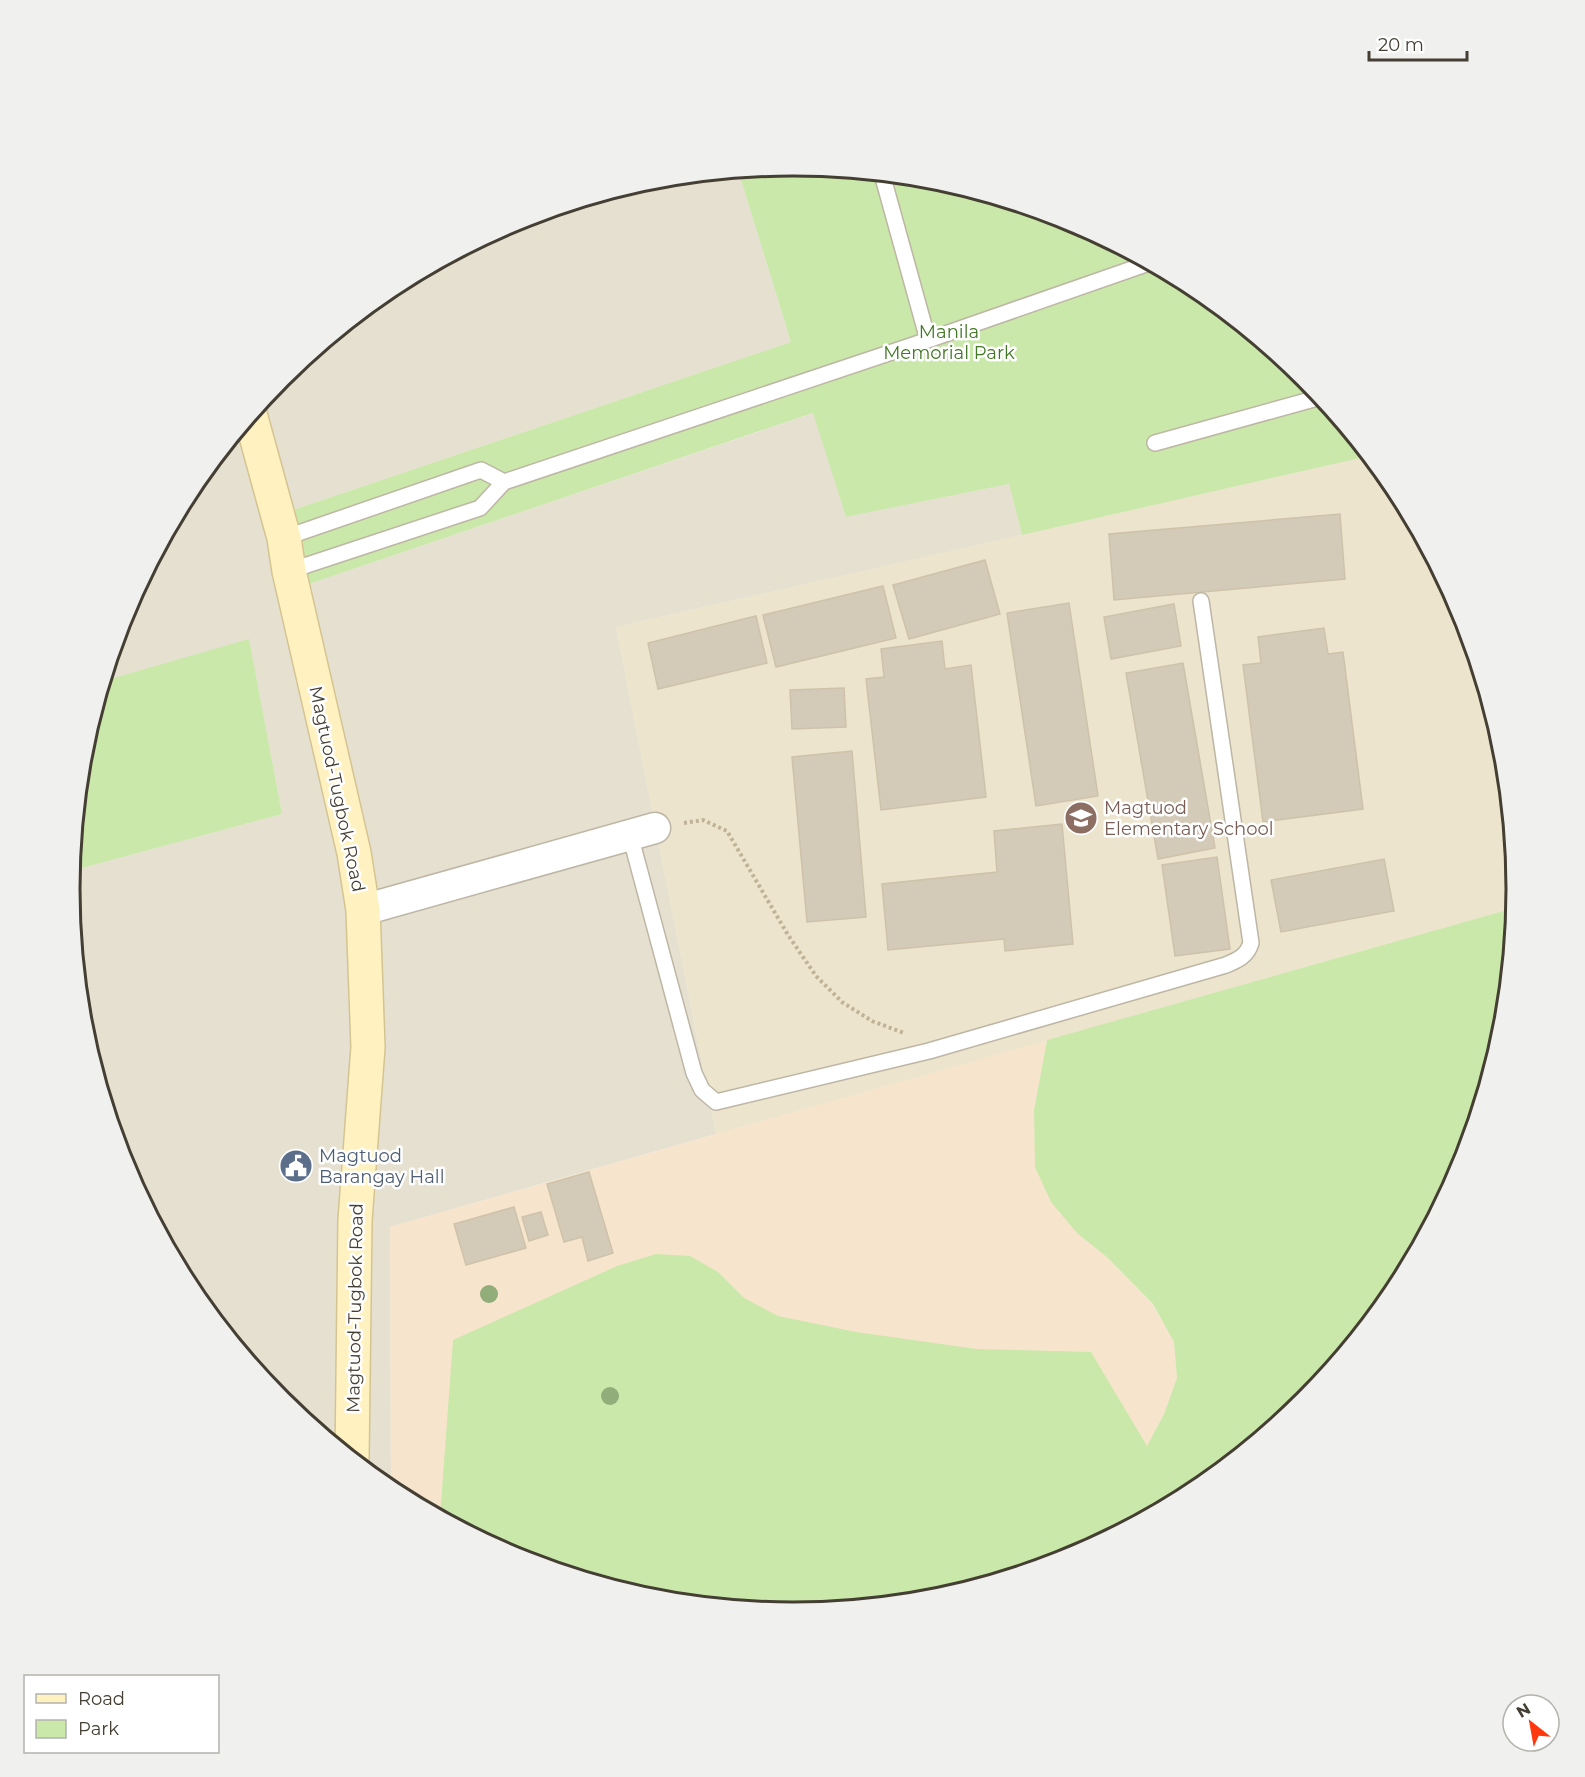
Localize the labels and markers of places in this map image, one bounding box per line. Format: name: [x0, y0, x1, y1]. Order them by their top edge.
place label: Magtuod Elementary School: [1104, 797, 1274, 840]
school or university icon: Magtuod Elementary School: [1063, 800, 1099, 836]
place label: Magtuod Barangay Hall: [319, 1145, 444, 1188]
public building icon: Magtuod Barangay Hall: [278, 1148, 314, 1184]

